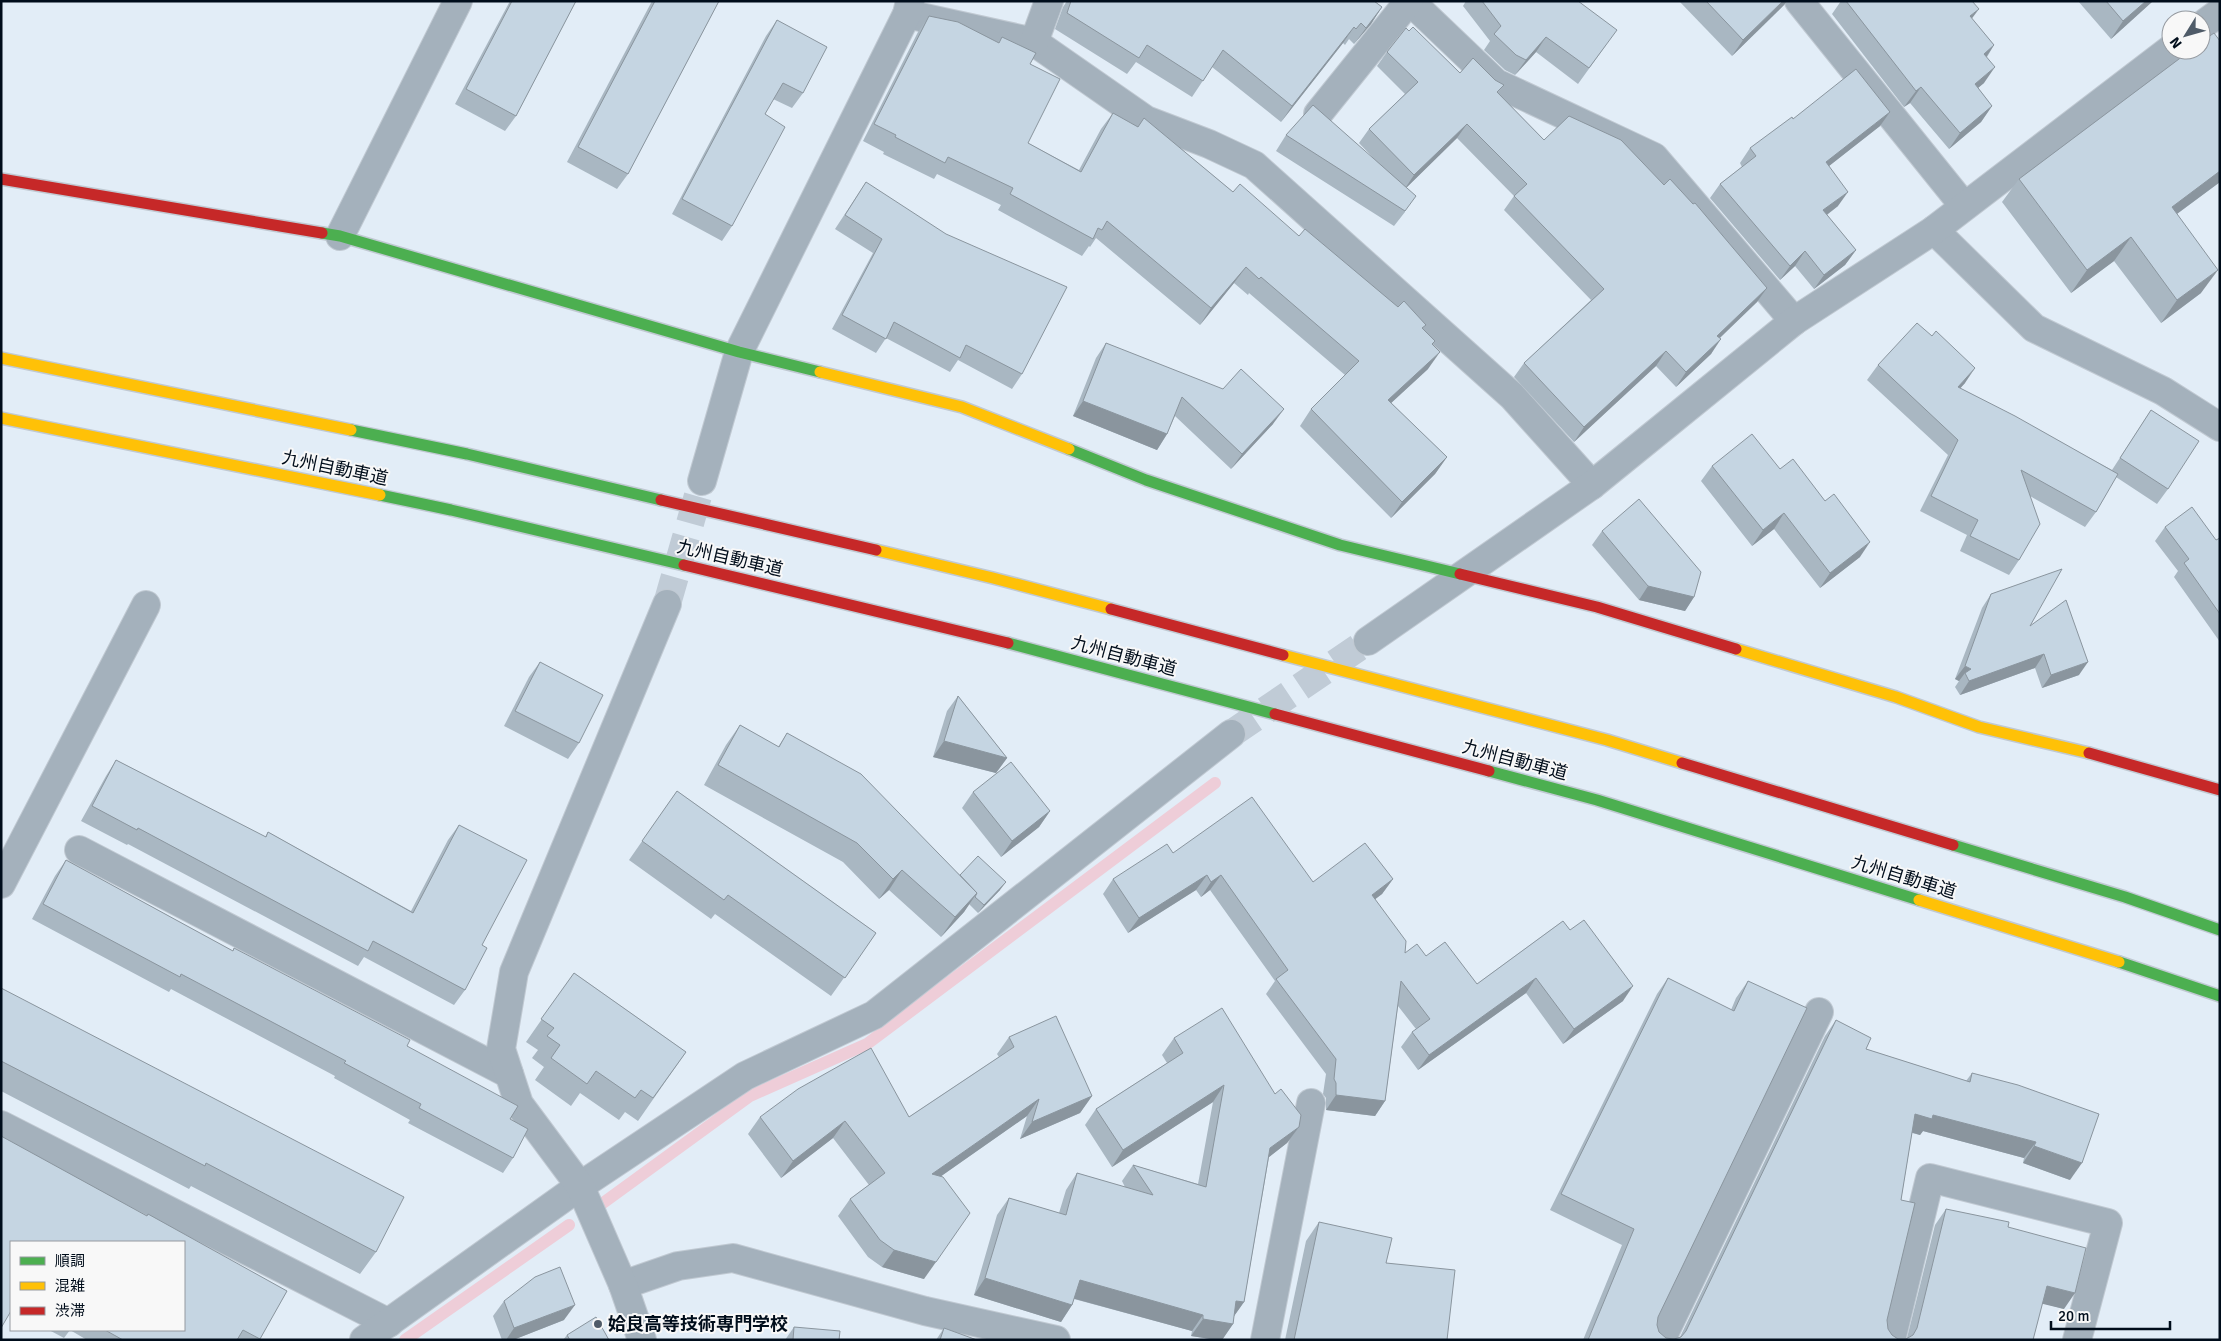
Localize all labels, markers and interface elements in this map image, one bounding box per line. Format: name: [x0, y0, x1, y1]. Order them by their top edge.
north arrow: [2161, 10, 2211, 60]
text: N: [2166, 34, 2186, 52]
street label: 九州自動車道: [280, 446, 390, 490]
street label: 九州自動車道: [675, 535, 785, 581]
street label: 九州自動車道: [1069, 631, 1179, 681]
street label: 九州自動車道: [1460, 735, 1570, 785]
street label: 九州自動車道: [1849, 851, 1959, 903]
legend: [10, 1241, 185, 1331]
text: 順調: [55, 1252, 85, 1270]
text: 混雑: [55, 1277, 85, 1295]
scale bar: [2051, 1298, 2170, 1330]
text: 渋滞: [55, 1302, 85, 1320]
text: 20 m: [2058, 1307, 2089, 1325]
place label: 姶良高等技術専門学校: [608, 1313, 788, 1335]
marker: 姶良高等技術専門学校: [592, 1318, 604, 1330]

